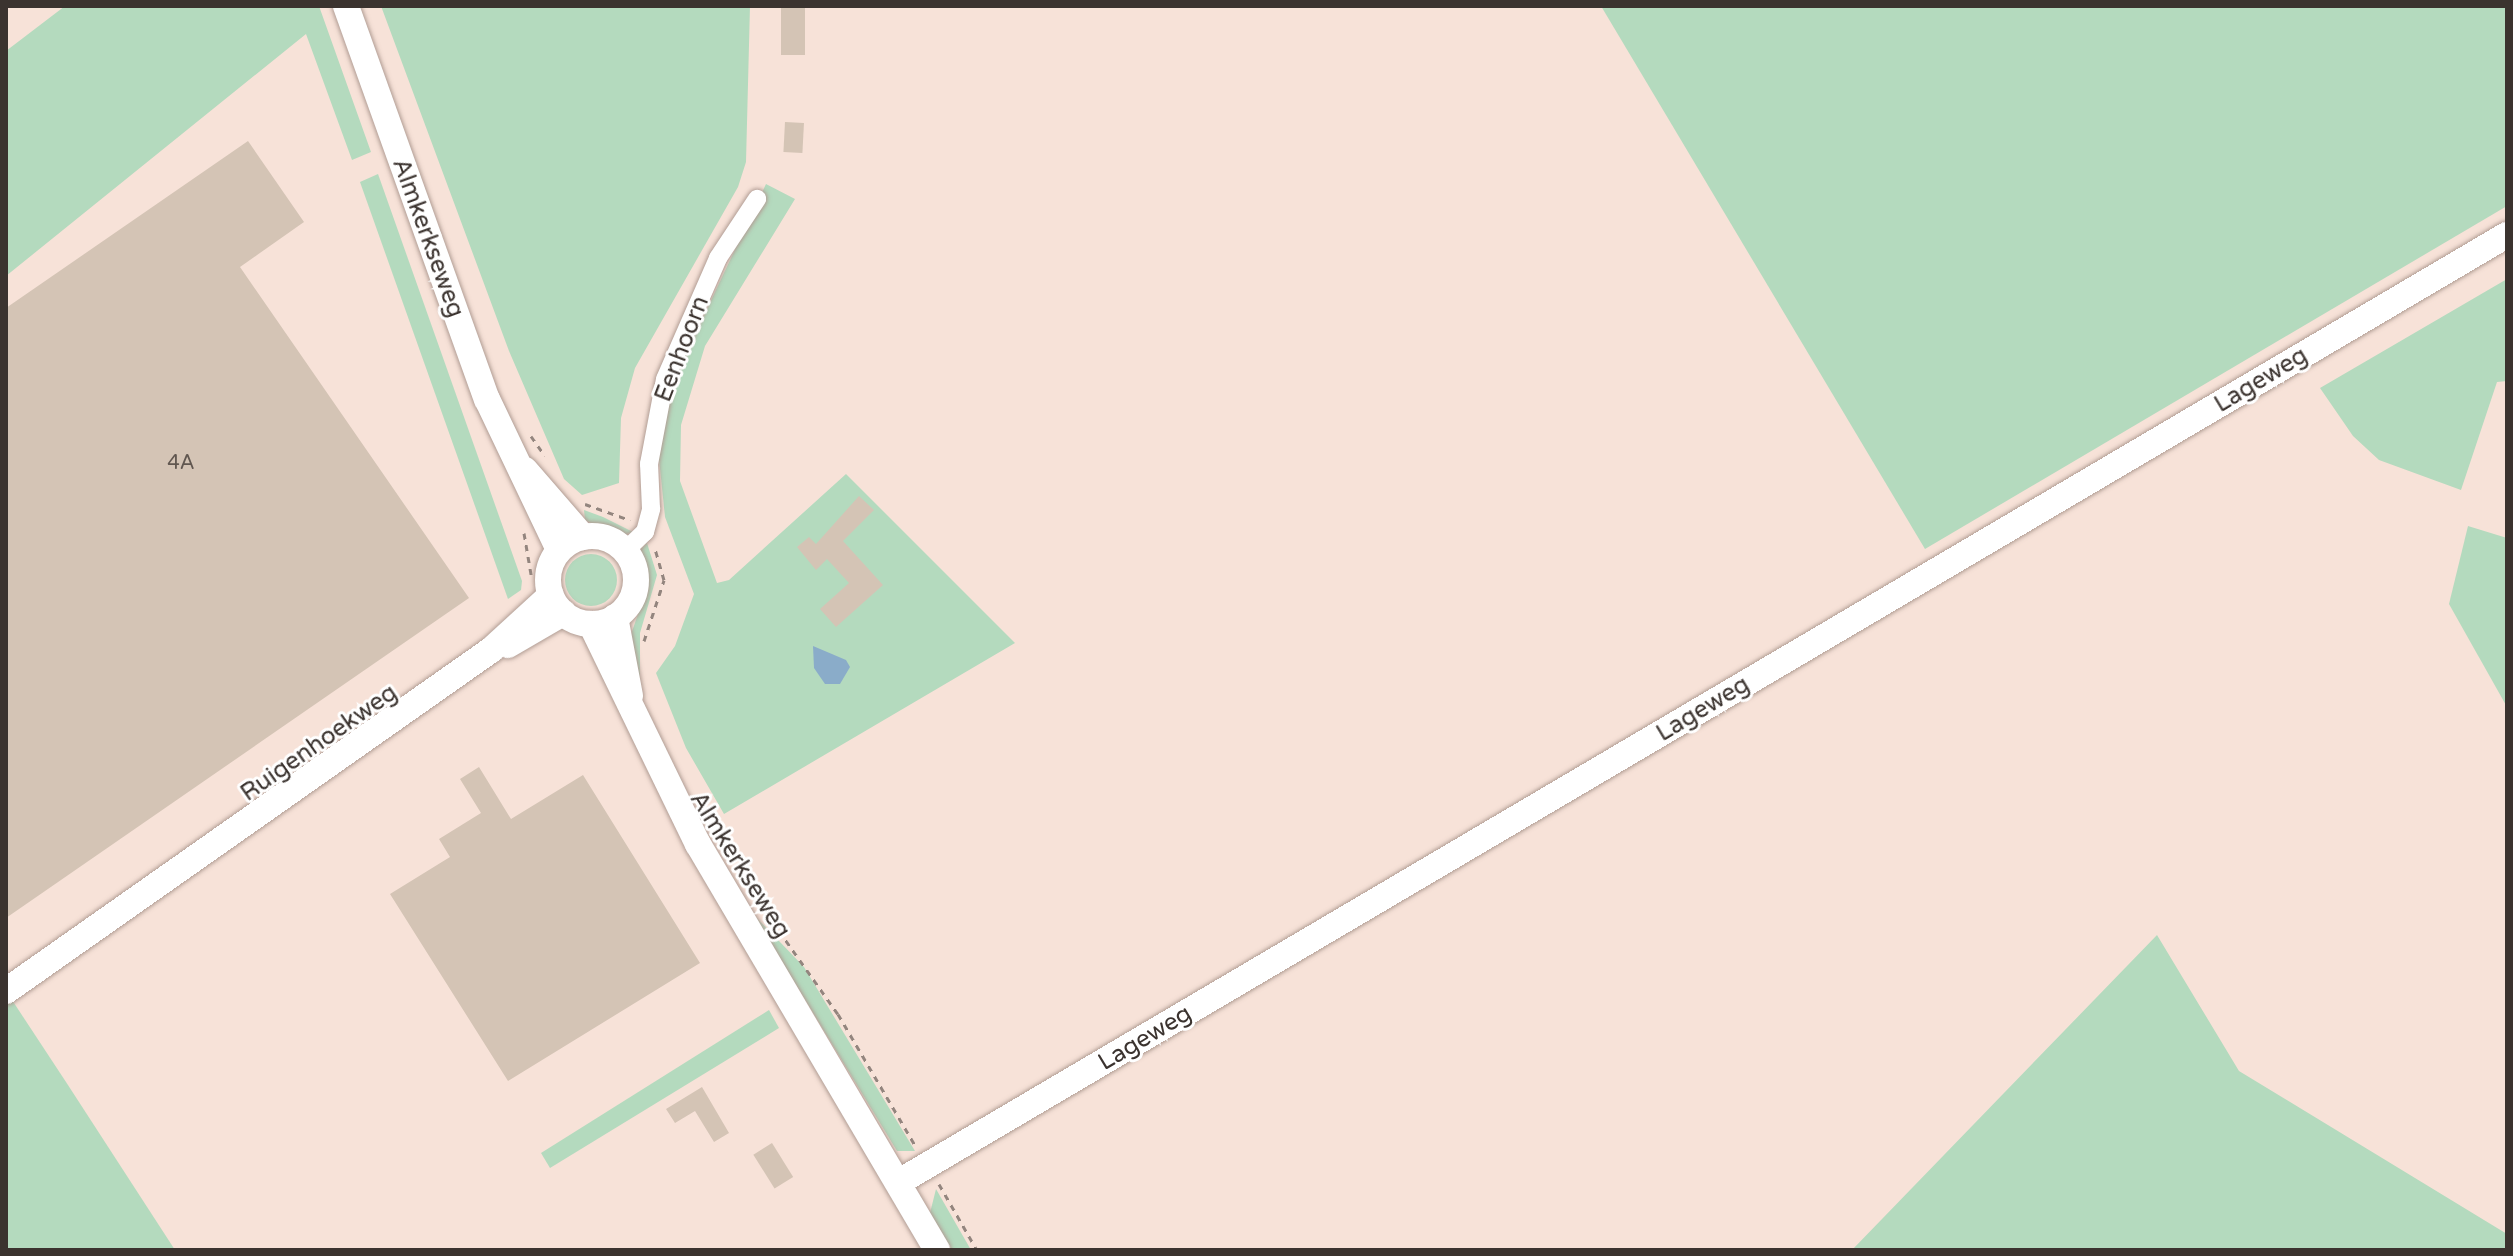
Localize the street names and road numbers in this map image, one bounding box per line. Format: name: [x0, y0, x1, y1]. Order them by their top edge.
street label: Almkerkseweg: [386, 155, 470, 321]
street label: Eenhoorn: [649, 292, 715, 406]
street label: Lageweg: [2209, 341, 2313, 419]
street label: Lageweg: [1651, 670, 1755, 748]
street label: Ruigenhoekweg: [235, 678, 403, 808]
street label: Almkerkseweg: [684, 787, 796, 943]
street label: Lageweg: [1093, 999, 1197, 1077]

